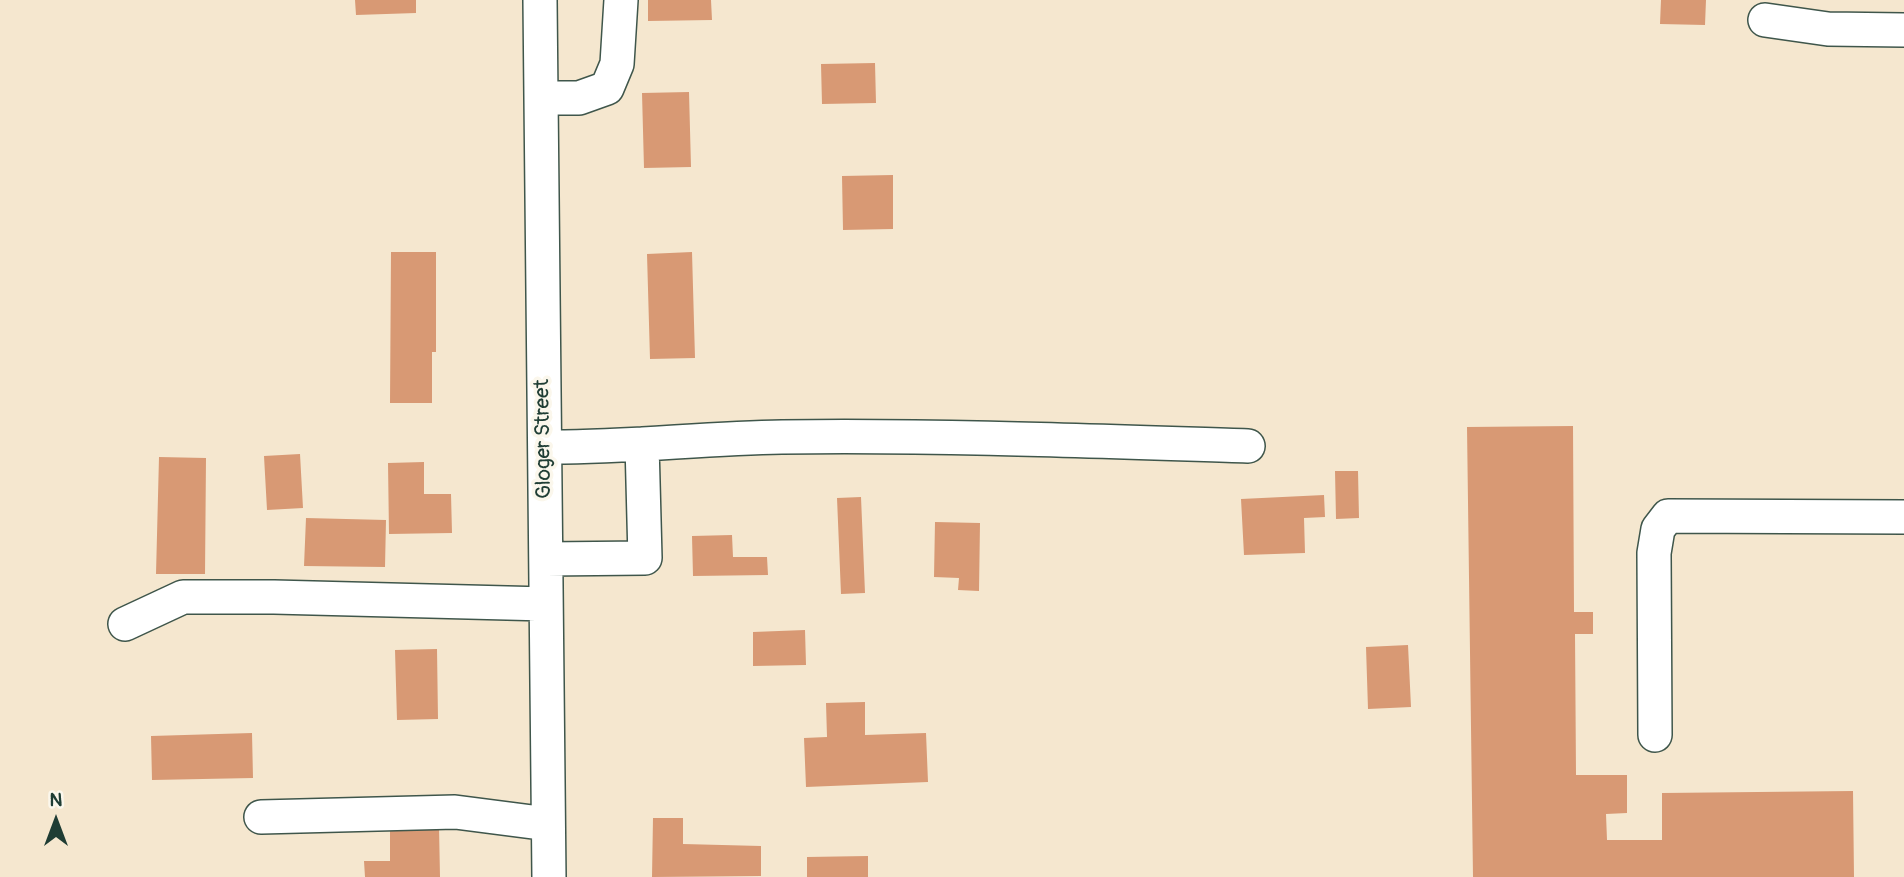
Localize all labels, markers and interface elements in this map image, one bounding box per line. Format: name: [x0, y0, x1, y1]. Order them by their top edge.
street label: Gloger Street: [530, 379, 558, 499]
north arrow: [21, 786, 91, 856]
text: N: [50, 788, 62, 812]

